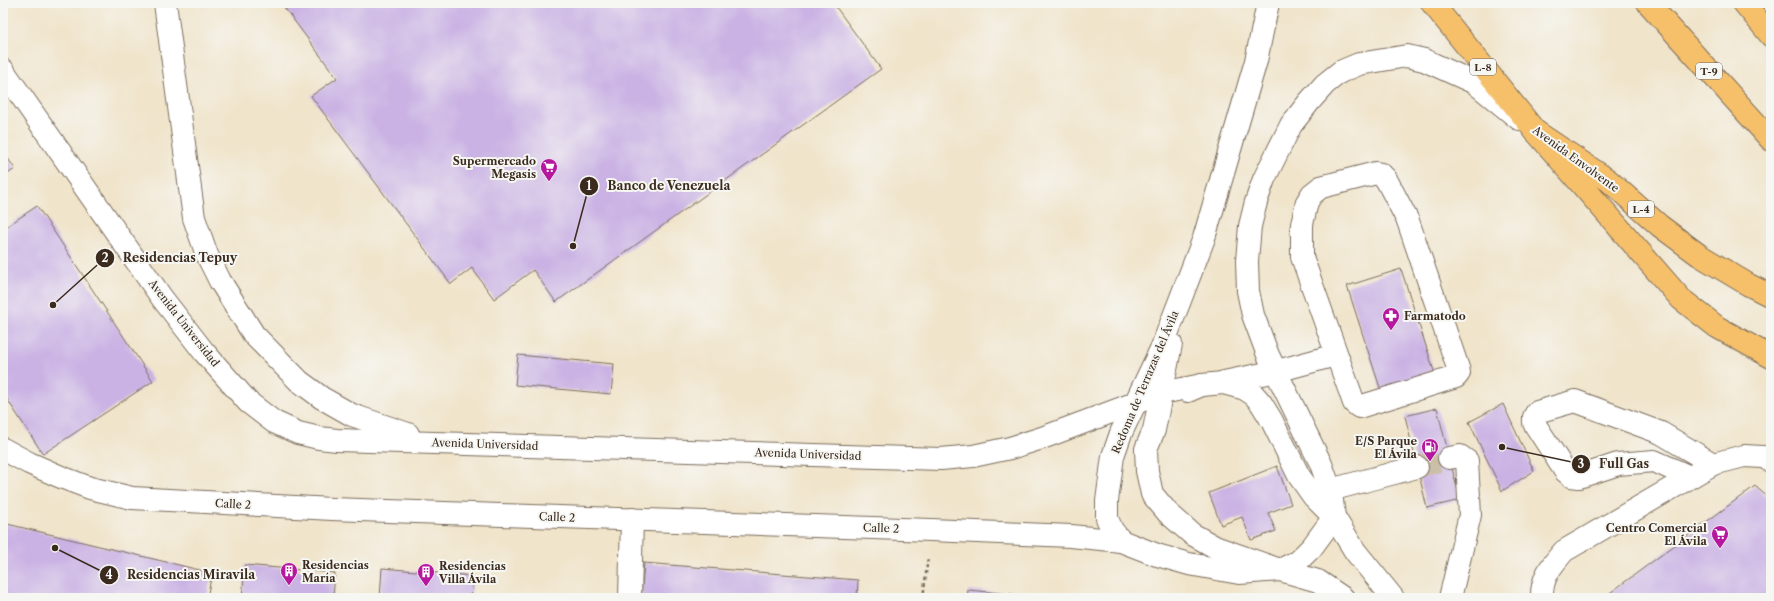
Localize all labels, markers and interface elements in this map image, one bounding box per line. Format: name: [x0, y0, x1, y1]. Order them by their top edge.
road number: L-8: [1470, 59, 1496, 75]
road number: T-9: [1696, 63, 1722, 79]
street label: Avenida Envolvente: [1529, 122, 1622, 195]
place label: Supermercado Megasis: [453, 154, 536, 181]
supermarket icon: Supermercado Megasis: [539, 157, 559, 182]
callout: Banco de Venezuela: [579, 174, 738, 198]
text: 1: [586, 178, 592, 193]
text: Banco de Venezuela: [608, 178, 731, 193]
road number: L-4: [1628, 201, 1654, 217]
callout: Residencias Tepuy: [95, 246, 245, 270]
text: 2: [101, 250, 109, 265]
text: Residencias Tepuy: [123, 250, 238, 265]
street label: Avenida Universidad: [145, 276, 223, 370]
pharmacy icon: Farmatodo: [1381, 306, 1401, 331]
street label: Redoma de Terrazas del Ávila: [1108, 308, 1182, 456]
place label: Farmatodo: [1404, 309, 1466, 323]
place label: E/S Parque El Ávila: [1355, 434, 1418, 461]
street label: Avenida Universidad: [430, 435, 539, 453]
fuel station icon: E/S Parque El Ávila: [1420, 437, 1440, 462]
street label: Avenida Universidad: [753, 445, 862, 463]
callout: Full Gas: [1571, 452, 1658, 476]
text: 3: [1578, 456, 1585, 471]
text: Full Gas: [1599, 456, 1650, 471]
street label: Calle 2: [215, 496, 251, 512]
street label: Calle 2: [539, 509, 575, 525]
street label: Calle 2: [863, 520, 899, 536]
place label: Centro Comercial El Ávila: [1606, 521, 1708, 548]
supermarket icon: Centro Comercial El Ávila: [1710, 524, 1730, 549]
place label: Residencias María: [302, 558, 369, 585]
place label: Residencias Villa Ávila: [438, 559, 506, 586]
building icon: Residencias María: [279, 561, 299, 586]
building icon: Residencias Villa Ávila: [416, 562, 436, 587]
callout: Residencias Miravila: [99, 563, 263, 587]
text: 4: [105, 567, 113, 582]
text: Residencias Miravila: [127, 567, 256, 582]

